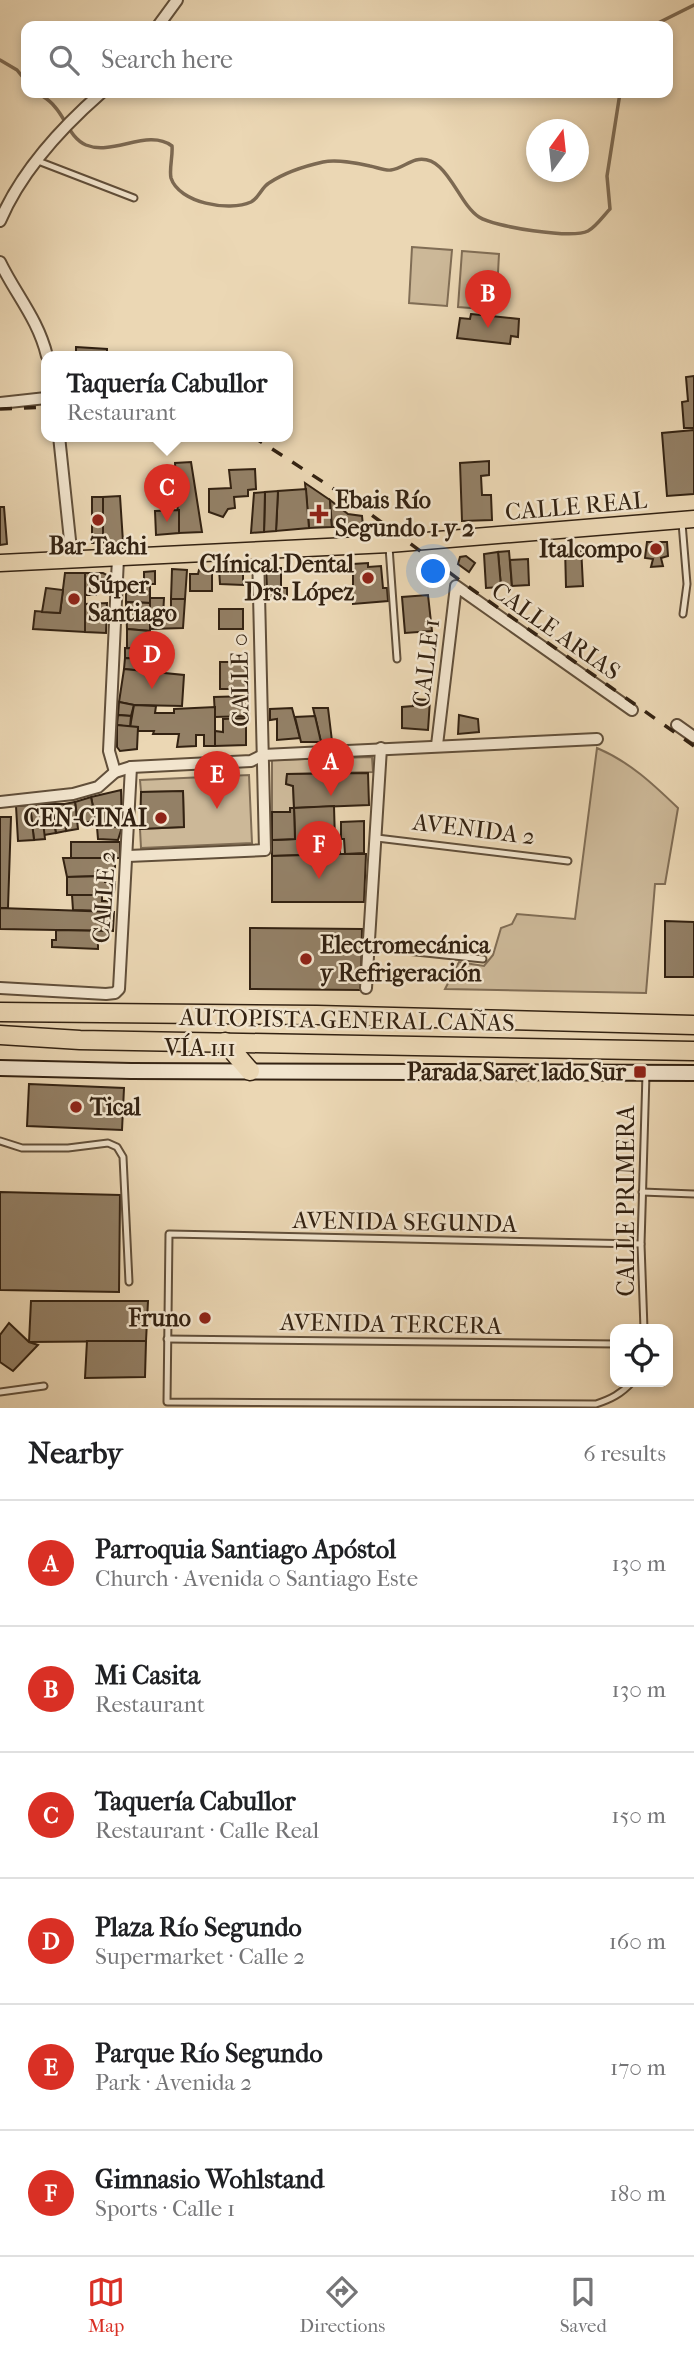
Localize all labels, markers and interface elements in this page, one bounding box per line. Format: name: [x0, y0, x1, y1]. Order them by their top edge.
search box: [21, 21, 673, 98]
icon: search: [45, 41, 83, 79]
text: Search here: [101, 44, 233, 75]
north arrow: [526, 119, 589, 182]
pin: B: [465, 270, 511, 328]
popup: [41, 351, 293, 442]
text: Taquería Cabullor: [67, 368, 267, 399]
text: Restaurant: [67, 399, 177, 426]
pin: C: [144, 464, 190, 522]
place label: Ebais Río Segundo 1 y 2: [335, 486, 474, 542]
street label: CALLE REAL: [504, 486, 649, 526]
marker: Ebais Río Segundo 1 y 2: [309, 504, 329, 524]
marker: Bar Tachi: [90, 512, 106, 528]
place label: Bar Tachi: [49, 532, 148, 560]
place label: Italcompo: [539, 535, 642, 563]
marker: Italcompo: [648, 541, 664, 557]
place label: Clínical Dental Drs. López: [200, 550, 354, 606]
your location: [416, 554, 450, 588]
marker: Clínical Dental Drs. López: [360, 570, 376, 586]
place label: Súper Santiago: [88, 571, 177, 627]
street label: CALLE ARIAS: [486, 576, 626, 686]
marker: Súper Santiago: [66, 591, 82, 607]
street label: CALLE 1: [407, 617, 445, 709]
pin: D: [129, 631, 175, 689]
street label: CALLE 0: [225, 633, 255, 727]
pin: A: [308, 738, 354, 796]
pin: E: [194, 751, 240, 809]
place label: CEN-CINAI: [24, 804, 148, 832]
street label: AVENIDA 2: [410, 808, 537, 850]
marker: CEN-CINAI: [153, 810, 169, 826]
pin: F: [296, 821, 342, 879]
street label: CALLE 2: [87, 850, 121, 944]
place label: Electromecánica y Refrigeración: [320, 931, 491, 987]
marker: Electromecánica y Refrigeración: [298, 951, 314, 967]
street label: AUTOPISTA GENERAL CAÑAS: [178, 1003, 515, 1037]
street label: VÍA 111: [163, 1033, 236, 1062]
place label: Parada Saret lado Sur: [407, 1058, 627, 1086]
marker: Parada Saret lado Sur: [632, 1064, 648, 1080]
place label: Tical: [89, 1093, 141, 1121]
marker: Tical: [68, 1099, 84, 1115]
street label: CALLE PRIMERA: [612, 1105, 640, 1297]
street label: AVENIDA SEGUNDA: [291, 1206, 518, 1238]
place label: Fruno: [127, 1304, 191, 1332]
street label: AVENIDA TERCERA: [279, 1308, 503, 1340]
marker: Fruno: [197, 1310, 213, 1326]
map controls: [610, 1324, 673, 1387]
button: locate: [610, 1324, 673, 1387]
text: Nearby: [28, 1436, 123, 1471]
text: 6 results: [583, 1440, 666, 1467]
text: Parroquia Santiago Apóstol: [95, 1534, 396, 1565]
text: A: [44, 1550, 58, 1577]
text: 130 m: [612, 1550, 666, 1577]
text: Church · Avenida 0 Santiago Este: [95, 1565, 418, 1592]
text: Mi Casita: [95, 1660, 200, 1691]
text: B: [44, 1676, 58, 1703]
text: 130 m: [612, 1676, 666, 1703]
text: Restaurant: [95, 1691, 205, 1718]
text: Taquería Cabullor: [95, 1786, 296, 1817]
text: C: [43, 1802, 59, 1829]
text: 150 m: [611, 1802, 666, 1829]
text: Restaurant · Calle Real: [95, 1817, 319, 1844]
text: Plaza Río Segundo: [95, 1912, 302, 1943]
text: D: [42, 1928, 60, 1955]
text: 160 m: [609, 1928, 666, 1955]
text: Supermarket · Calle 2: [95, 1943, 305, 1970]
text: Parque Río Segundo: [95, 2038, 323, 2069]
text: E: [44, 2054, 58, 2081]
text: 170 m: [610, 2054, 666, 2081]
text: Park · Avenida 2: [95, 2069, 252, 2096]
text: Gimnasio Wohlstand: [95, 2164, 324, 2195]
text: F: [45, 2180, 57, 2207]
text: 180 m: [609, 2180, 666, 2207]
text: Sports · Calle 1: [95, 2195, 235, 2222]
tab: Map: [87, 2273, 125, 2337]
tab: Directions: [300, 2273, 385, 2337]
tab: Saved: [560, 2273, 607, 2337]

